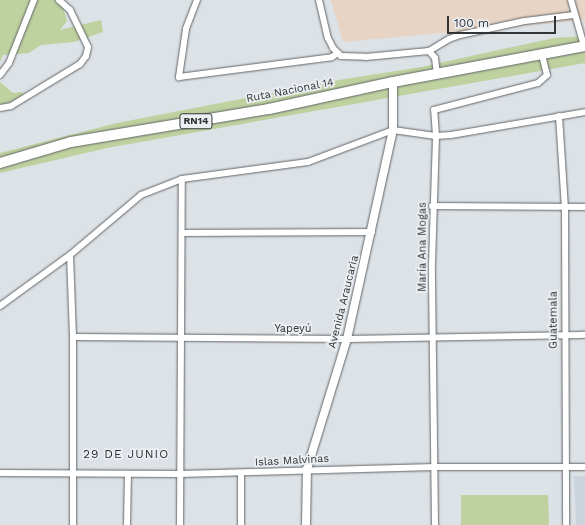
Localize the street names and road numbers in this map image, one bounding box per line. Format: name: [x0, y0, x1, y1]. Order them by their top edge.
street label: Ruta Nacional 14: [245, 76, 335, 106]
road number: RN14: [179, 113, 213, 129]
street label: María Ana Mogas: [416, 202, 430, 292]
street label: Avenida Araucaria: [326, 254, 362, 350]
street label: Guatemala: [547, 291, 561, 349]
street label: Yapeyú: [274, 322, 312, 336]
street label: Islas Malvinas: [255, 452, 329, 470]

